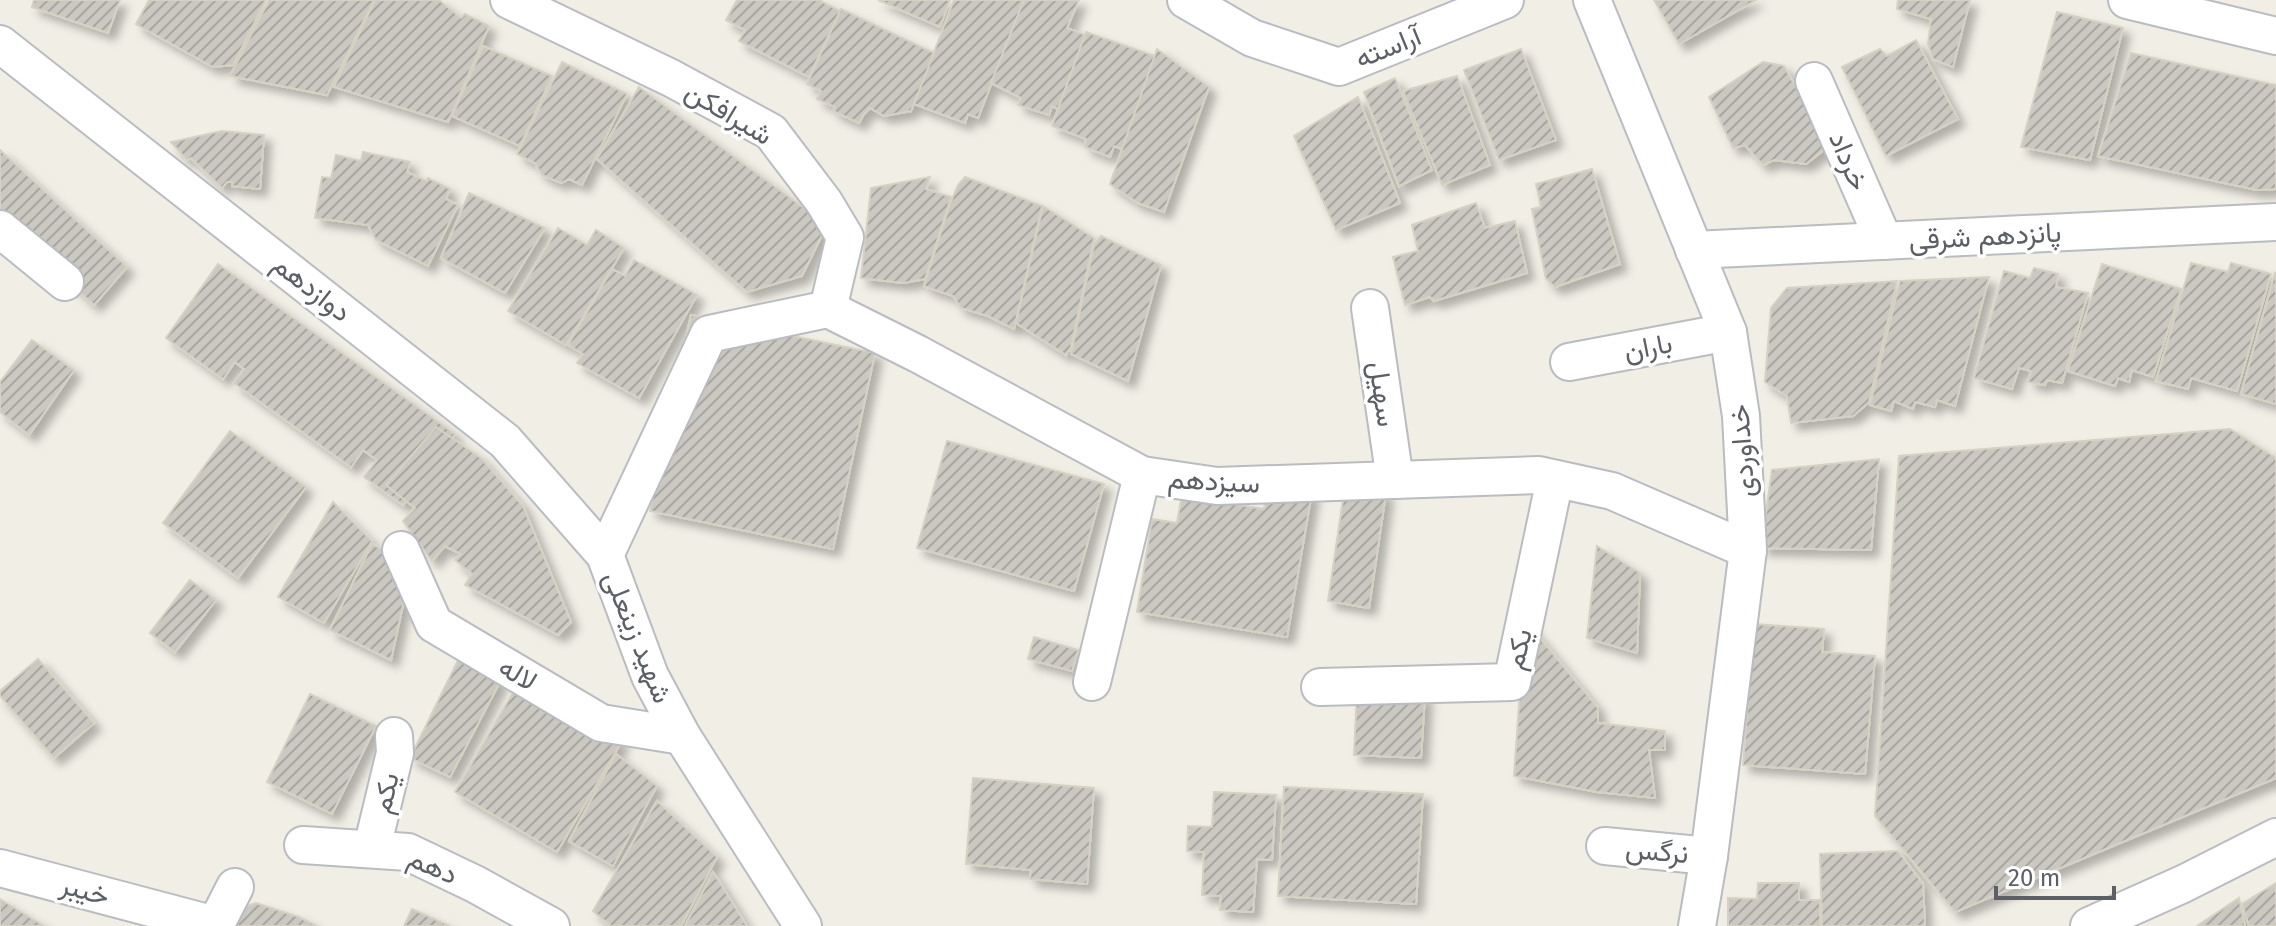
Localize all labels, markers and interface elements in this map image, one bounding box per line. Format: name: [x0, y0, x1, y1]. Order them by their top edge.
street label: آراسته: [1350, 18, 1428, 76]
street label: شیرافکن: [679, 74, 779, 153]
street label: خرداد: [1821, 127, 1876, 196]
street label: پانزدهم شرقی: [1908, 216, 2062, 258]
street label: دوازدهم: [265, 247, 358, 330]
street label: باران: [1621, 326, 1675, 369]
street label: سهیل: [1361, 359, 1404, 429]
street label: خداوردی: [1722, 403, 1763, 499]
street label: سیزدهم: [1167, 462, 1261, 502]
street label: شهید زینعلی: [596, 566, 679, 708]
street label: یکم: [1497, 625, 1541, 673]
street label: لاله: [493, 650, 543, 698]
street label: یکم: [364, 769, 408, 817]
street label: نرگس: [1624, 832, 1690, 871]
street label: دهم: [402, 841, 463, 893]
scale bar: [1996, 850, 2114, 900]
text: 20 m: [2008, 864, 2060, 892]
street label: خیبر: [56, 867, 113, 913]

